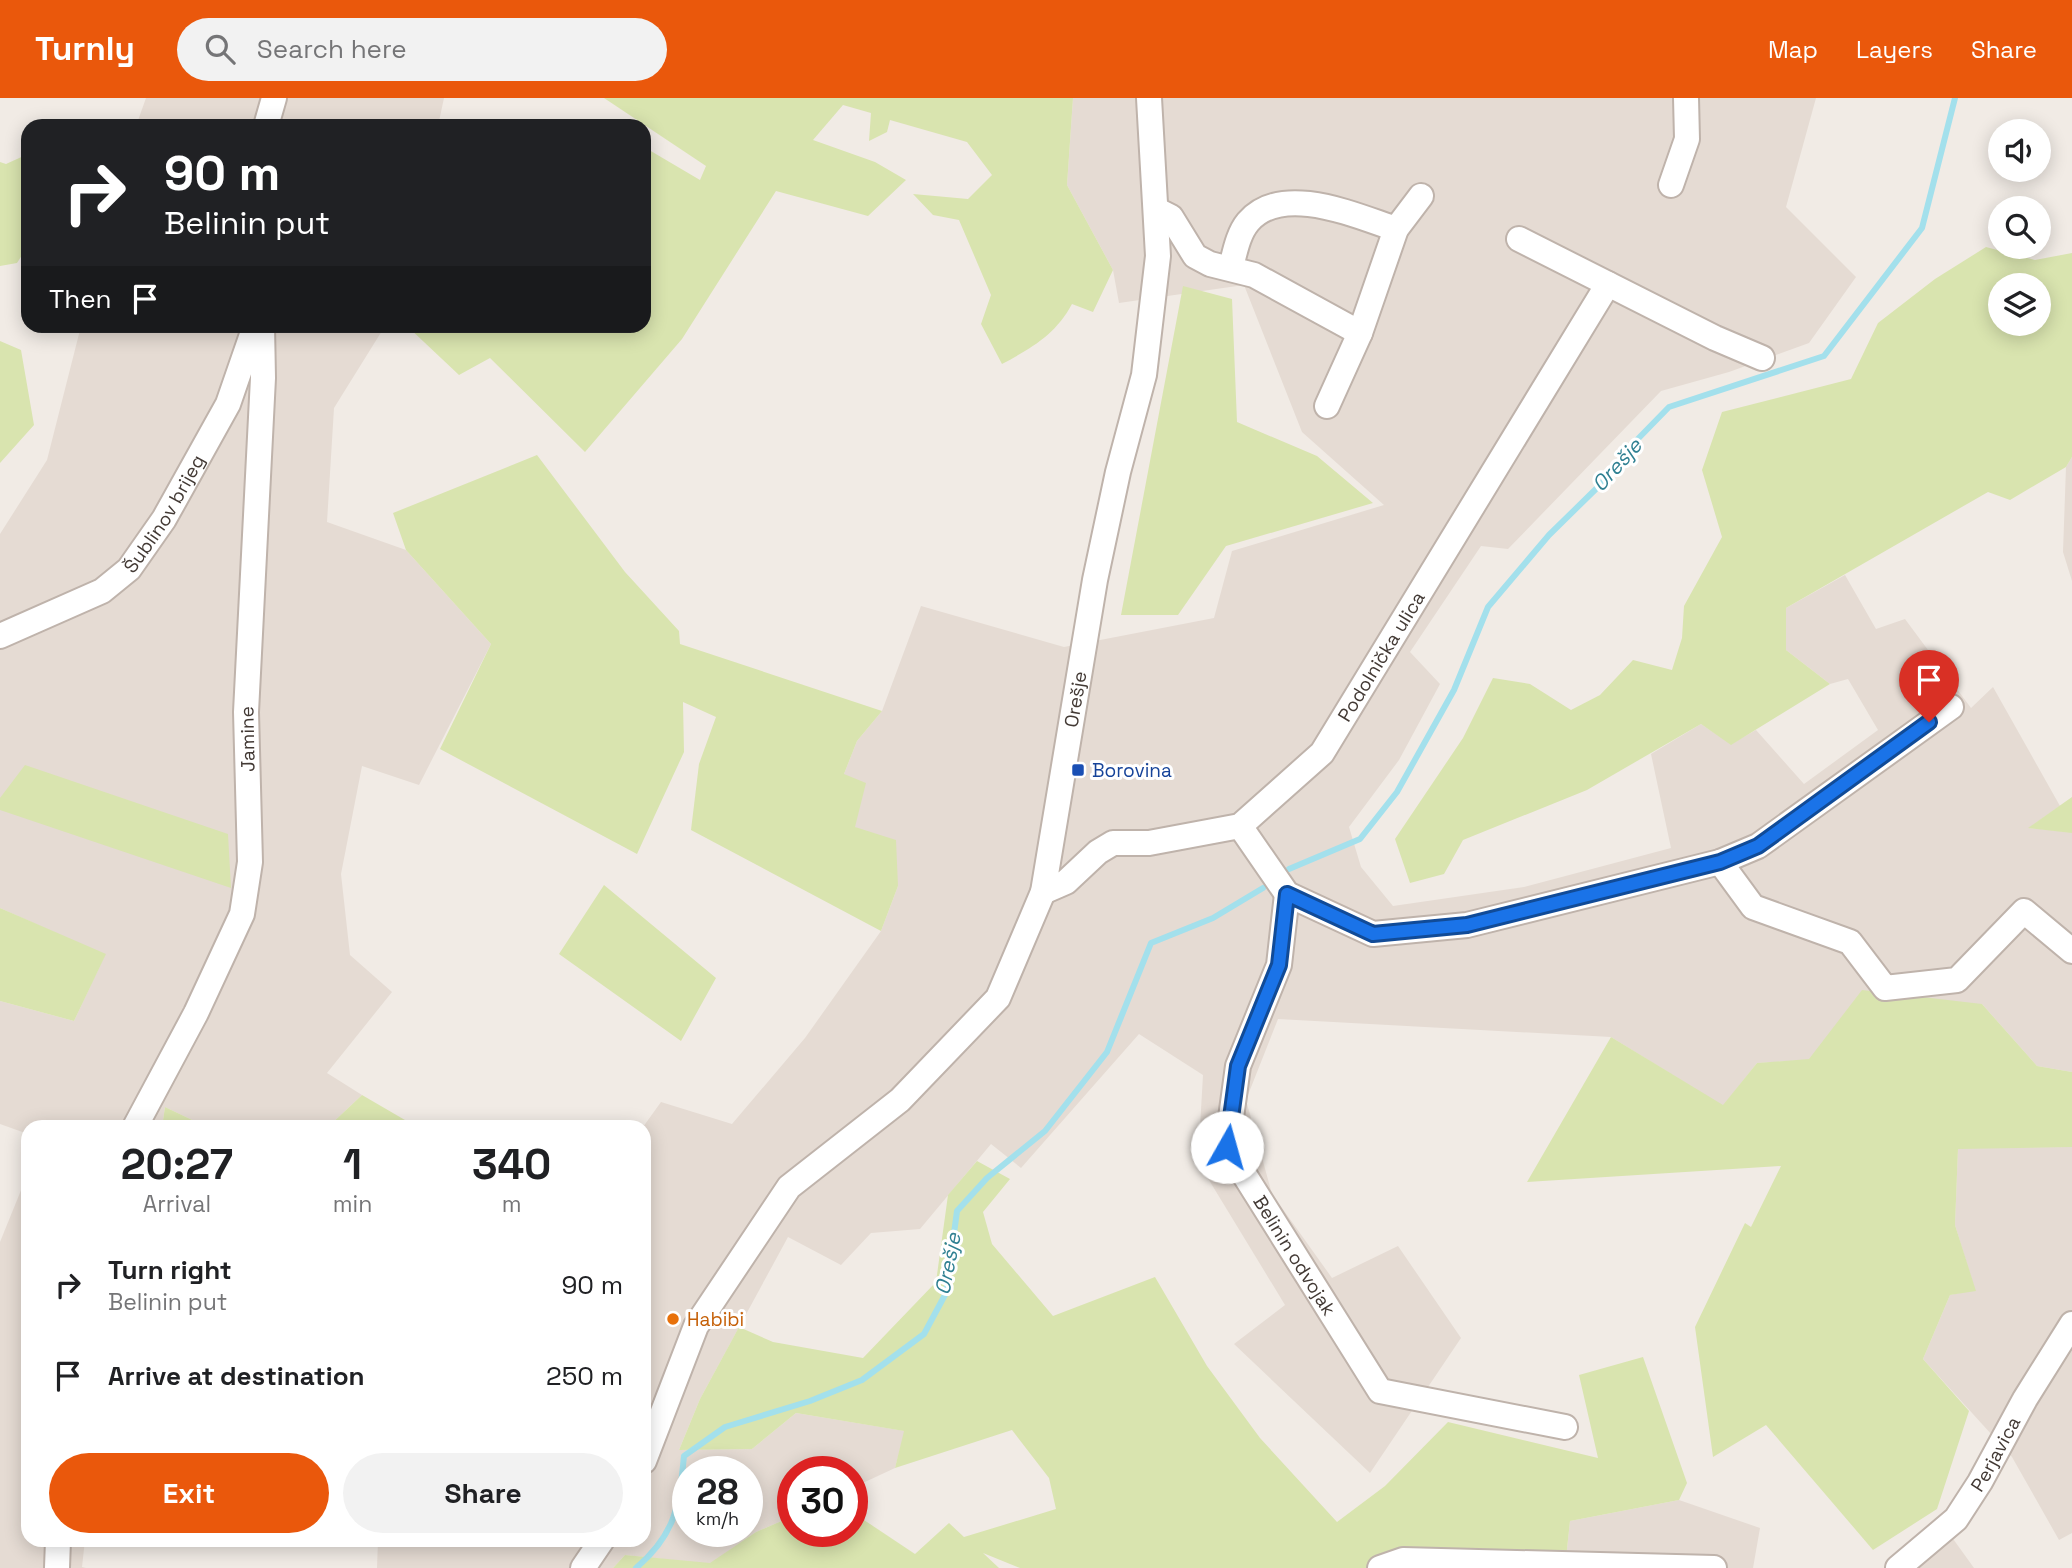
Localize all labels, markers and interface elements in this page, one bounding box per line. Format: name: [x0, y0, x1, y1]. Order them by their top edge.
search box: [177, 18, 667, 81]
text: Turnly: [35, 28, 135, 70]
icon: search: [201, 30, 239, 68]
text: Search here: [257, 32, 407, 66]
text: Map: [1768, 34, 1818, 65]
text: Layers: [1856, 34, 1933, 65]
text: Share: [1971, 34, 2037, 65]
map controls: [1988, 119, 2051, 336]
button: sound: [1988, 119, 2051, 182]
text: 90 m: [164, 142, 280, 204]
icon: right: [49, 147, 140, 238]
button: search: [1988, 196, 2051, 259]
text: Belinin put: [164, 203, 330, 243]
button: layers: [1988, 273, 2051, 336]
icon: arrive: [126, 280, 164, 318]
text: Then: [49, 282, 112, 316]
water label: Orešje: [1586, 431, 1649, 497]
street label: Šublinov brijeg: [118, 450, 211, 578]
street label: Podolnička ulica: [1332, 587, 1431, 726]
pin: [1899, 650, 1959, 722]
icon: arrive: [1910, 661, 1948, 699]
street label: Orešje: [1059, 669, 1093, 729]
street label: Jamine: [234, 706, 261, 772]
place label: Borovina: [1092, 758, 1172, 783]
marker: Borovina: [1070, 762, 1086, 778]
position arrow: [1190, 1110, 1264, 1184]
text: 20:27: [121, 1138, 233, 1191]
text: 1: [343, 1138, 362, 1191]
text: 340: [472, 1138, 551, 1191]
text: Arrival: [143, 1189, 211, 1219]
text: min: [333, 1189, 372, 1219]
text: m: [502, 1189, 522, 1219]
street label: Belinin odvojak: [1247, 1191, 1342, 1320]
water label: Orešje: [928, 1229, 967, 1297]
text: Turn right: [108, 1253, 232, 1287]
icon: right: [49, 1266, 87, 1304]
text: 90 m: [561, 1268, 623, 1302]
text: Belinin put: [108, 1287, 227, 1317]
place label: Habibi: [687, 1307, 744, 1332]
marker: Habibi: [665, 1311, 681, 1327]
icon: arrive: [49, 1357, 87, 1395]
text: Arrive at destination: [108, 1359, 365, 1393]
text: 250 m: [546, 1359, 623, 1393]
street label: Perjavica: [1965, 1412, 2026, 1497]
button: Exit: [49, 1453, 329, 1533]
button: Share: [343, 1453, 623, 1533]
speed limit sign: 30: [777, 1456, 868, 1547]
text: 28: [697, 1470, 738, 1514]
text: km/h: [696, 1507, 739, 1530]

